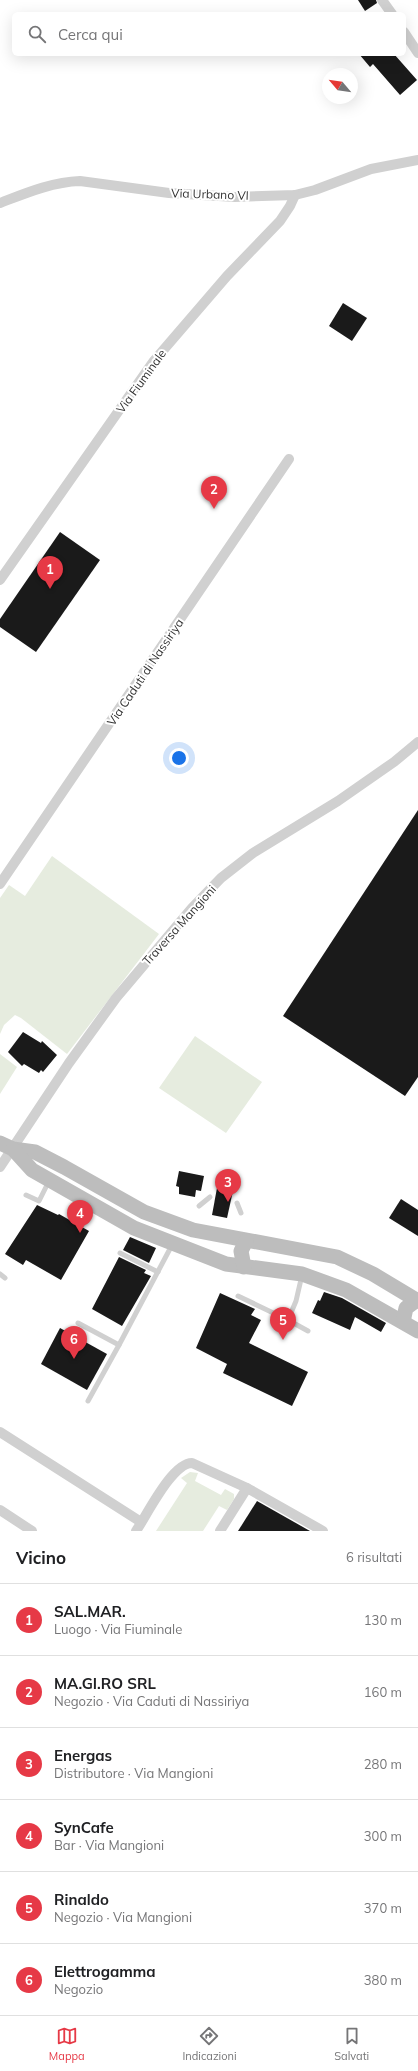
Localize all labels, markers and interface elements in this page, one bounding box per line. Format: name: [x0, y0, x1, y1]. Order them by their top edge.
search box: [12, 12, 406, 56]
icon: search: [26, 23, 48, 45]
text: Cerca qui: [58, 25, 123, 44]
north arrow: [322, 68, 358, 104]
street label: Via Urbano VI: [171, 185, 249, 203]
street label: Via Fiuminale: [113, 346, 169, 416]
pin: 2: [201, 476, 227, 509]
pin: 1: [37, 556, 63, 589]
street label: Via Caduti di Nassiriya: [104, 616, 186, 728]
your location: [169, 748, 189, 768]
street label: Traversa Mangioni: [139, 882, 219, 968]
pin: 3: [215, 1169, 241, 1202]
pin: 4: [67, 1200, 93, 1233]
pin: 5: [270, 1307, 296, 1340]
pin: 6: [61, 1326, 87, 1359]
text: Vicino: [16, 1547, 66, 1568]
text: 6 risultati: [346, 1549, 402, 1565]
text: SAL.MAR.: [54, 1602, 126, 1621]
text: 1: [25, 1612, 33, 1628]
text: 130 m: [364, 1612, 402, 1628]
text: Luogo · Via Fiuminale: [54, 1621, 182, 1637]
text: MA.GI.RO SRL: [54, 1674, 156, 1693]
text: 2: [25, 1684, 33, 1700]
text: 160 m: [364, 1684, 402, 1700]
text: Negozio · Via Caduti di Nassiriya: [54, 1693, 249, 1709]
text: Energas: [54, 1746, 112, 1765]
text: 3: [25, 1756, 33, 1772]
text: 280 m: [364, 1756, 402, 1772]
text: Distributore · Via Mangioni: [54, 1765, 213, 1781]
text: SynCafe: [54, 1818, 114, 1837]
text: 4: [25, 1828, 33, 1844]
text: 300 m: [364, 1828, 402, 1844]
text: Bar · Via Mangioni: [54, 1837, 164, 1853]
text: Rinaldo: [54, 1890, 109, 1909]
text: 5: [25, 1900, 33, 1916]
text: 370 m: [364, 1900, 402, 1916]
text: Negozio · Via Mangioni: [54, 1909, 192, 1925]
text: Elettrogamma: [54, 1962, 156, 1981]
text: 6: [25, 1972, 33, 1988]
text: 380 m: [364, 1972, 402, 1988]
text: Negozio: [54, 1981, 103, 1997]
tab: Mappa: [49, 2025, 85, 2063]
tab: Indicazioni: [182, 2025, 237, 2063]
tab: Salvati: [334, 2025, 369, 2063]

